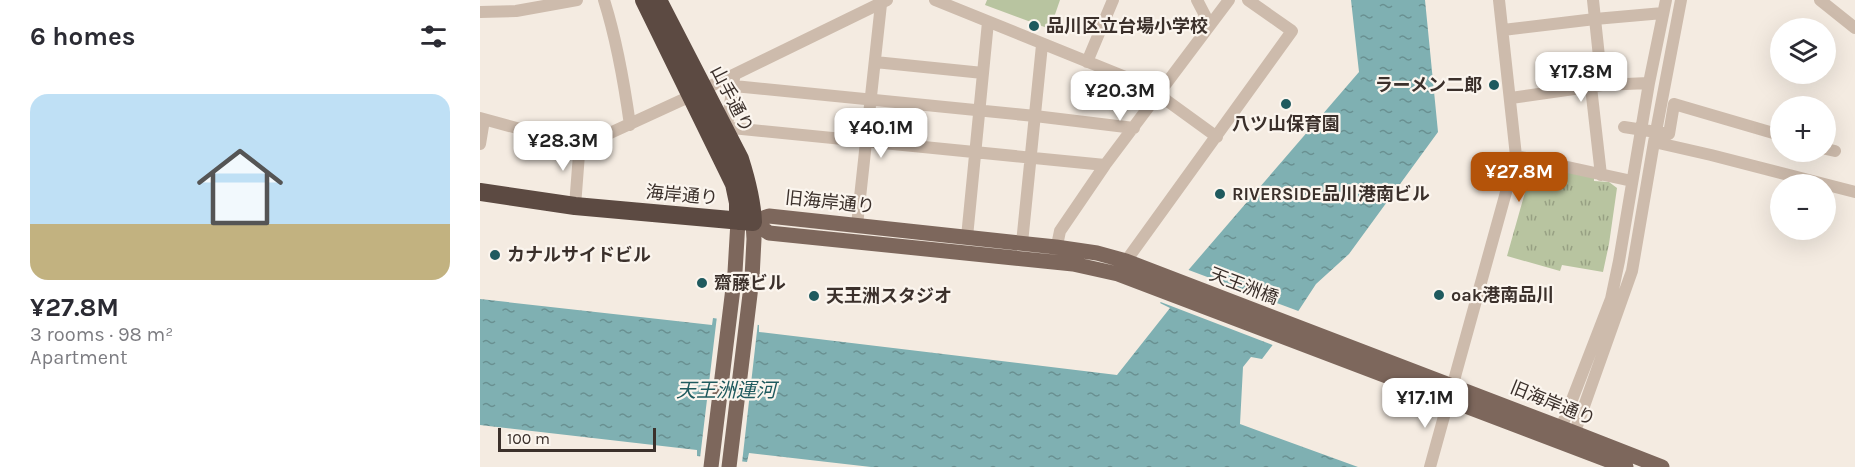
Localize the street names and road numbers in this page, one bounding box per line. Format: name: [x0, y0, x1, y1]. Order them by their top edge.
street label: 山手通り: [706, 62, 758, 136]
street label: 海岸通り: [645, 181, 719, 209]
street label: 旧海岸通り: [784, 186, 876, 218]
street label: 天王洲橋: [1206, 263, 1282, 309]
street label: 旧海岸通り: [1507, 376, 1599, 430]

